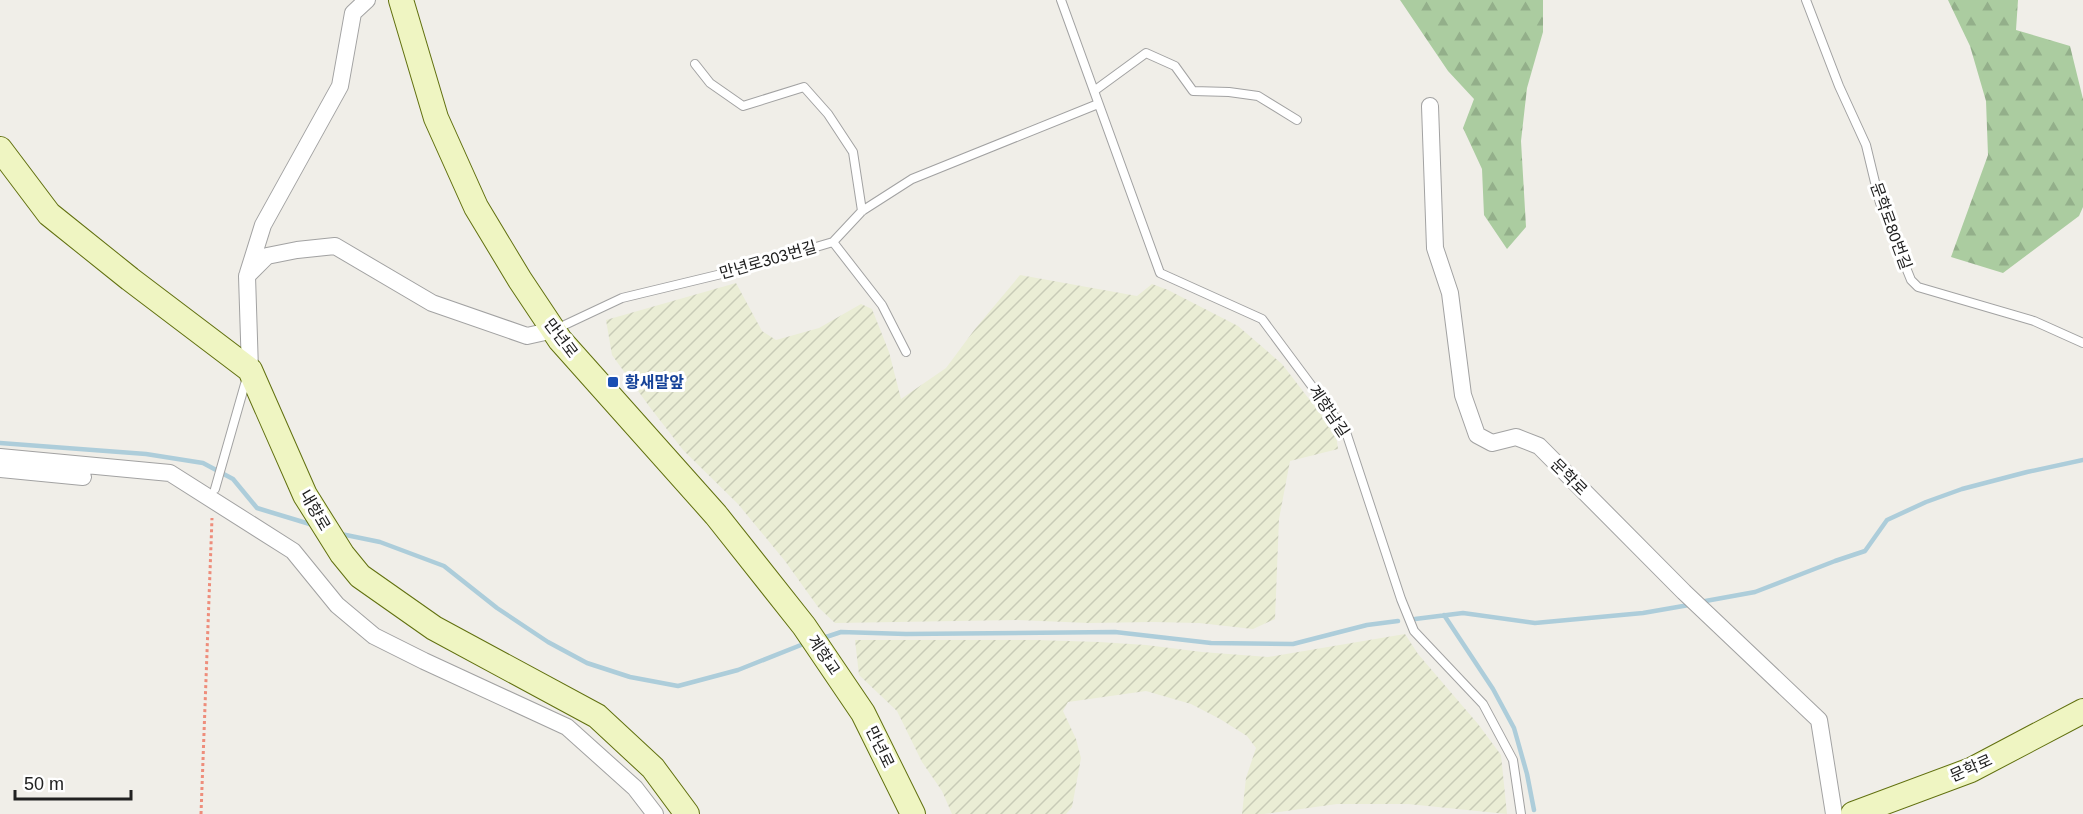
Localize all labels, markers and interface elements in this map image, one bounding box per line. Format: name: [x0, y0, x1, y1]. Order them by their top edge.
street label: 문학로80번길: [1867, 180, 1915, 272]
street label: 만년로303번길: [717, 238, 819, 282]
street label: 만년로: [541, 315, 581, 361]
place label: 황새말앞: [625, 373, 684, 391]
marker: 황새말앞: [606, 375, 620, 389]
street label: 계향남길: [1305, 382, 1353, 440]
street label: 문학로: [1547, 455, 1591, 499]
street label: 내향로: [297, 487, 334, 534]
street label: 계향교: [805, 632, 843, 678]
street label: 만년로: [863, 723, 897, 771]
street label: 문학로: [1947, 751, 1995, 785]
scale bar: [15, 763, 130, 801]
text: 50 m: [24, 774, 64, 794]

